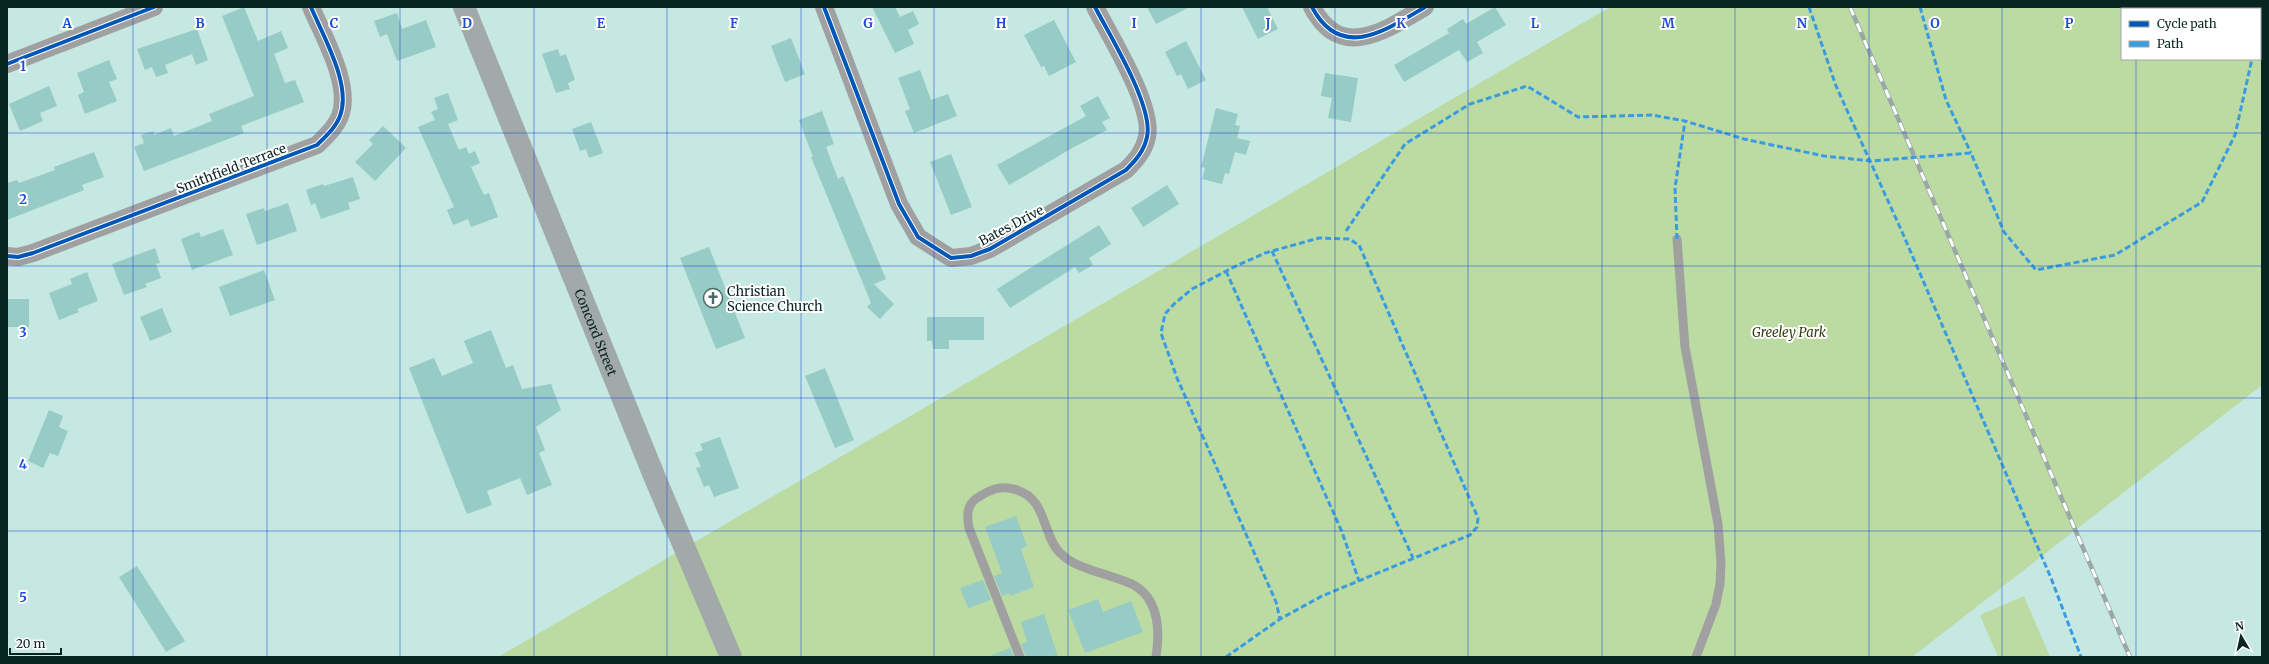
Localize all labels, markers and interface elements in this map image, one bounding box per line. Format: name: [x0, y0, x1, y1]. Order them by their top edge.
legend: [2121, 8, 2261, 60]
text: A: [61, 15, 72, 32]
text: B: [195, 15, 205, 32]
text: C: [330, 15, 339, 32]
text: D: [462, 15, 472, 32]
text: E: [597, 15, 606, 32]
text: F: [730, 15, 738, 32]
text: G: [863, 15, 873, 32]
text: H: [996, 15, 1007, 32]
text: I: [1131, 15, 1137, 32]
text: J: [1264, 15, 1271, 32]
text: K: [1396, 15, 1406, 32]
text: L: [1531, 15, 1540, 32]
text: M: [1661, 15, 1675, 32]
text: N: [1797, 15, 1808, 32]
text: O: [1930, 15, 1940, 32]
text: P: [2065, 15, 2074, 32]
text: Cycle path: [2157, 16, 2217, 31]
text: Path: [2157, 36, 2183, 51]
text: 1: [20, 58, 26, 75]
street label: Smithfield Terrace: [174, 140, 289, 197]
text: 2: [19, 191, 27, 208]
street label: Bates Drive: [976, 201, 1047, 250]
place label: Christian Science Church: [727, 283, 823, 315]
street label: Concord Street: [570, 287, 621, 378]
church icon: Christian Science Church: [702, 287, 724, 309]
text: 3: [19, 324, 27, 341]
park label: Greeley Park: [1752, 324, 1826, 341]
text: 4: [19, 456, 28, 473]
text: 5: [19, 589, 27, 606]
north arrow: [2221, 616, 2261, 656]
text: N: [2234, 618, 2245, 634]
scale bar: [10, 630, 61, 656]
text: 20 m: [16, 636, 45, 651]

